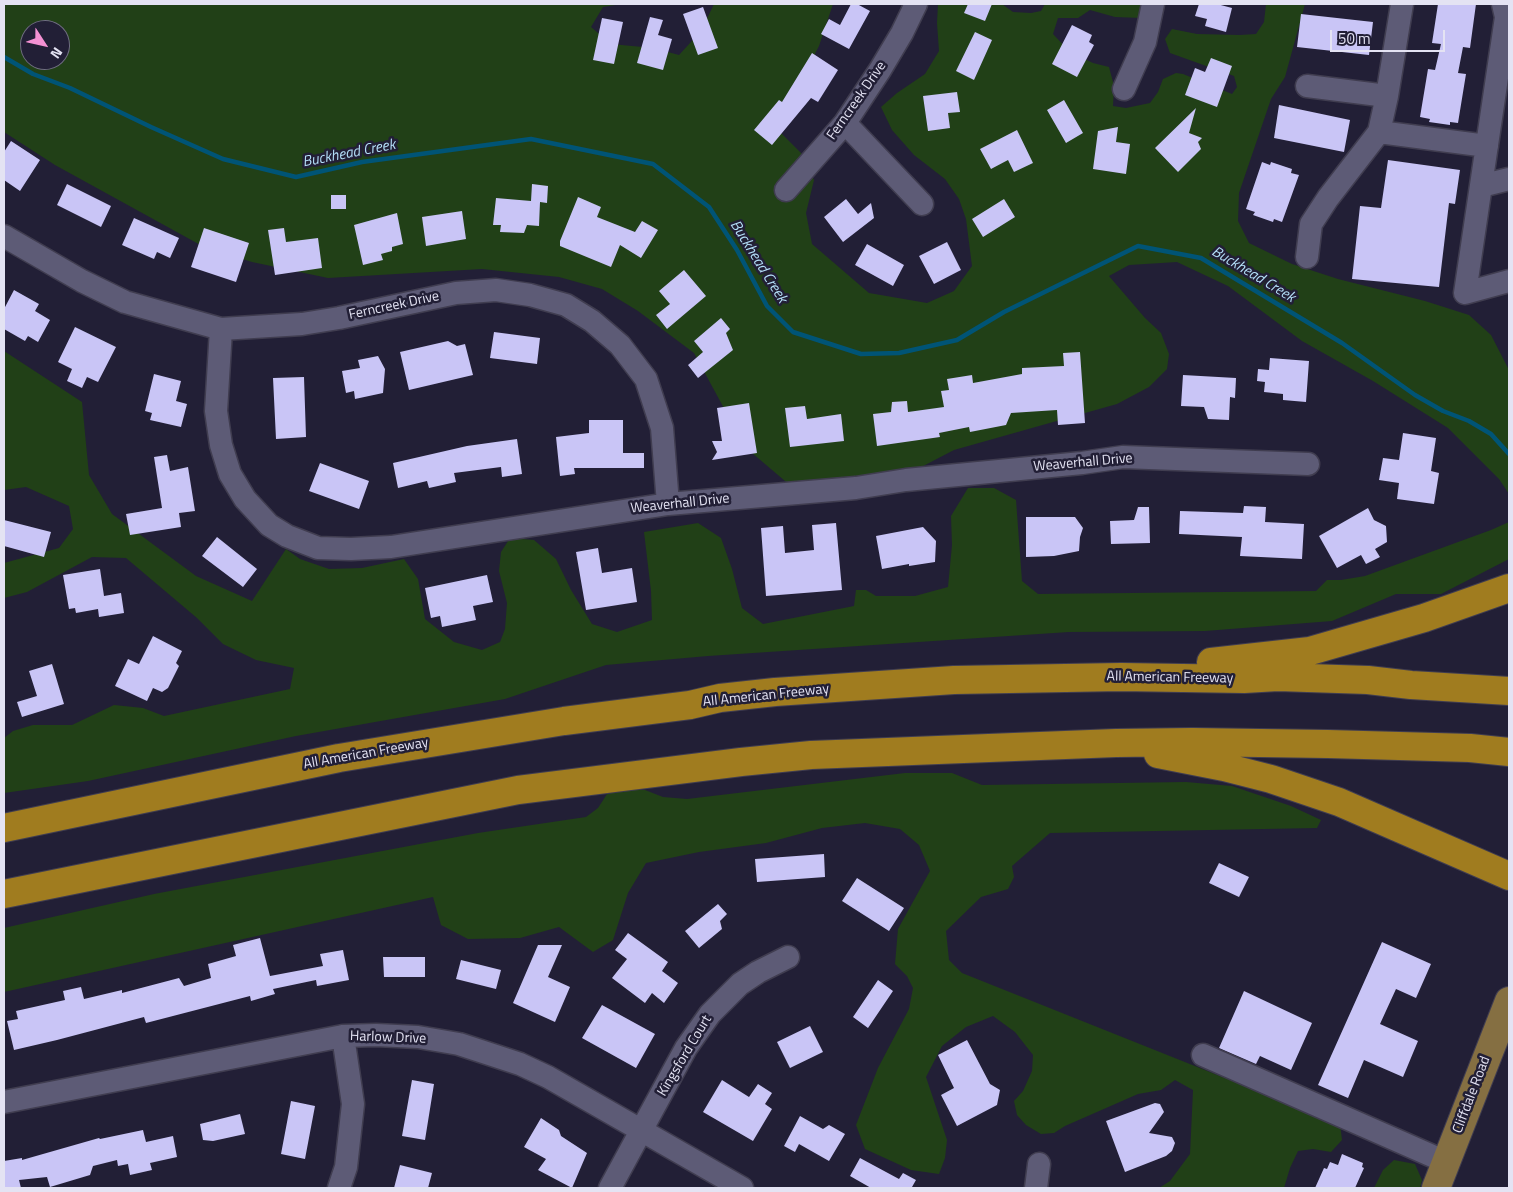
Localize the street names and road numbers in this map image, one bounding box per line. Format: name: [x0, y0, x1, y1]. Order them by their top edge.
street label: Ferncreek Drive: [824, 59, 890, 143]
street label: Ferncreek Drive: [347, 288, 441, 324]
street label: Weaverhall Drive: [1033, 450, 1133, 476]
street label: Weaverhall Drive: [630, 490, 730, 518]
street label: All American Freeway: [1106, 668, 1234, 688]
street label: All American Freeway: [702, 681, 830, 711]
street label: All American Freeway: [302, 735, 430, 773]
street label: Kingsford Court: [654, 1013, 716, 1099]
street label: Harlow Drive: [350, 1028, 426, 1048]
street label: Cliffdale Road: [1450, 1054, 1494, 1136]

